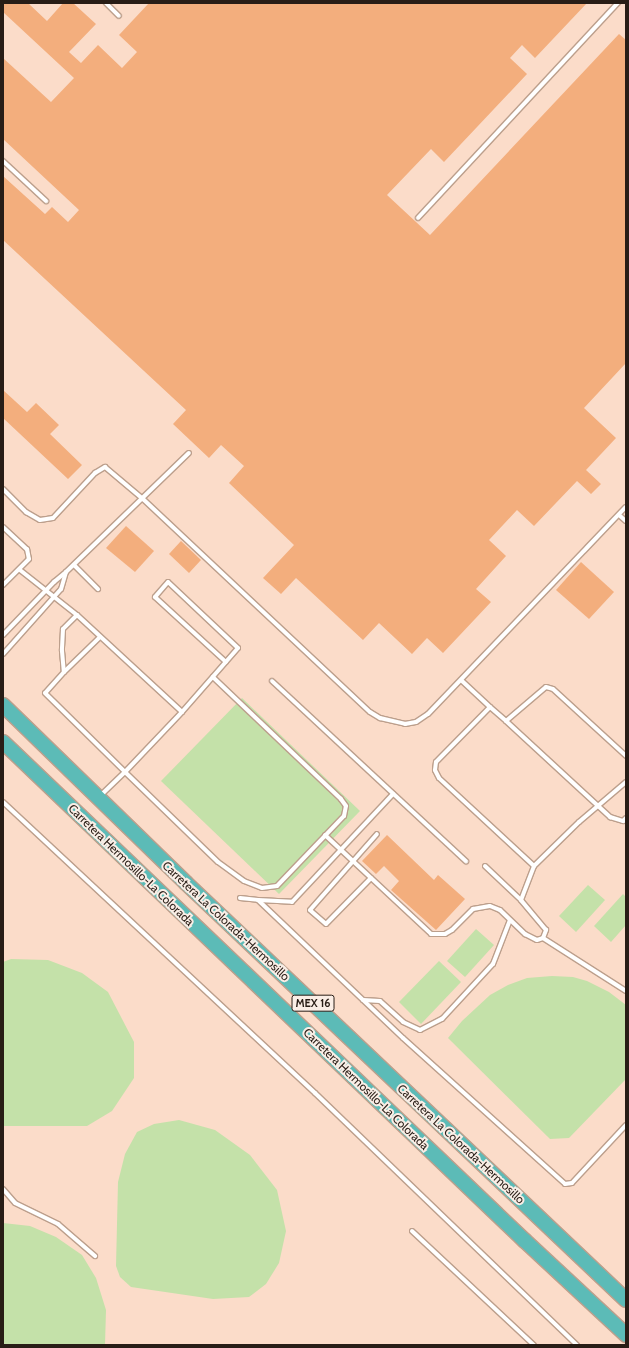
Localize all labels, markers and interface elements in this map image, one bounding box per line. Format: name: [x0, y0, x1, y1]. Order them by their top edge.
street label: Carretera Hermosillo-La Colorada: [65, 801, 197, 929]
street label: Carretera La Colorada-Hermosillo: [159, 858, 293, 984]
road number: MEX 16: [291, 994, 335, 1012]
street label: Carretera Hermosillo-La Colorada: [300, 1025, 432, 1153]
street label: Carretera La Colorada-Hermosillo: [394, 1081, 528, 1207]

